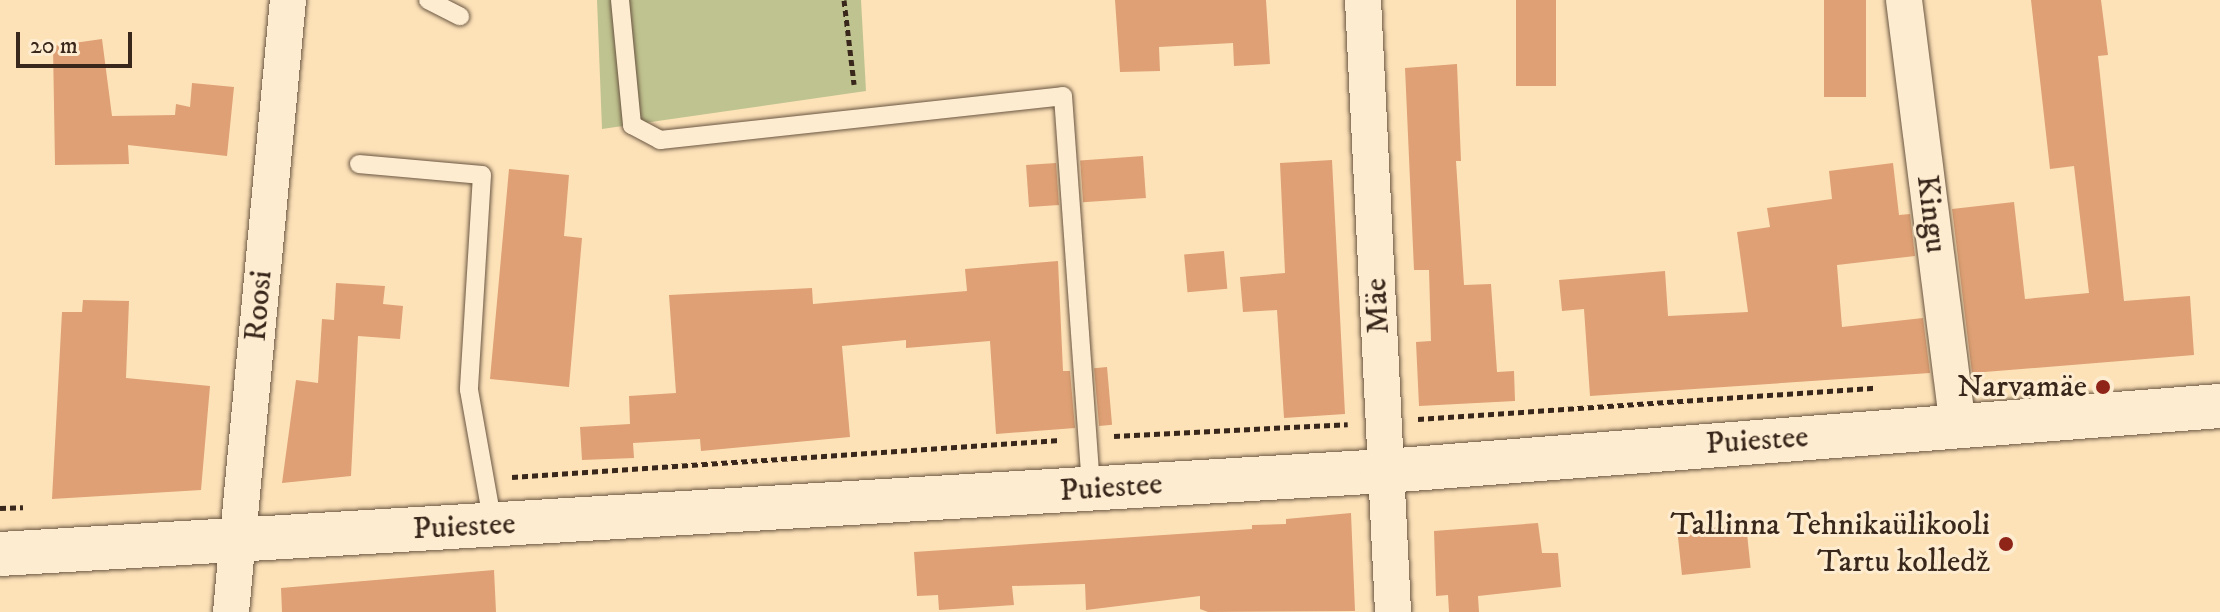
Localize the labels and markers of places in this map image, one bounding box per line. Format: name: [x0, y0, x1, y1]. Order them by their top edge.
place label: Narvamäe: [1957, 368, 2087, 406]
marker: Narvamäe: [2094, 378, 2112, 396]
place label: Tallinna Tehnikaülikooli Tartu kolledž: [1670, 507, 1990, 582]
marker: Tallinna Tehnikaülikooli Tartu kolledž: [1997, 535, 2015, 553]

